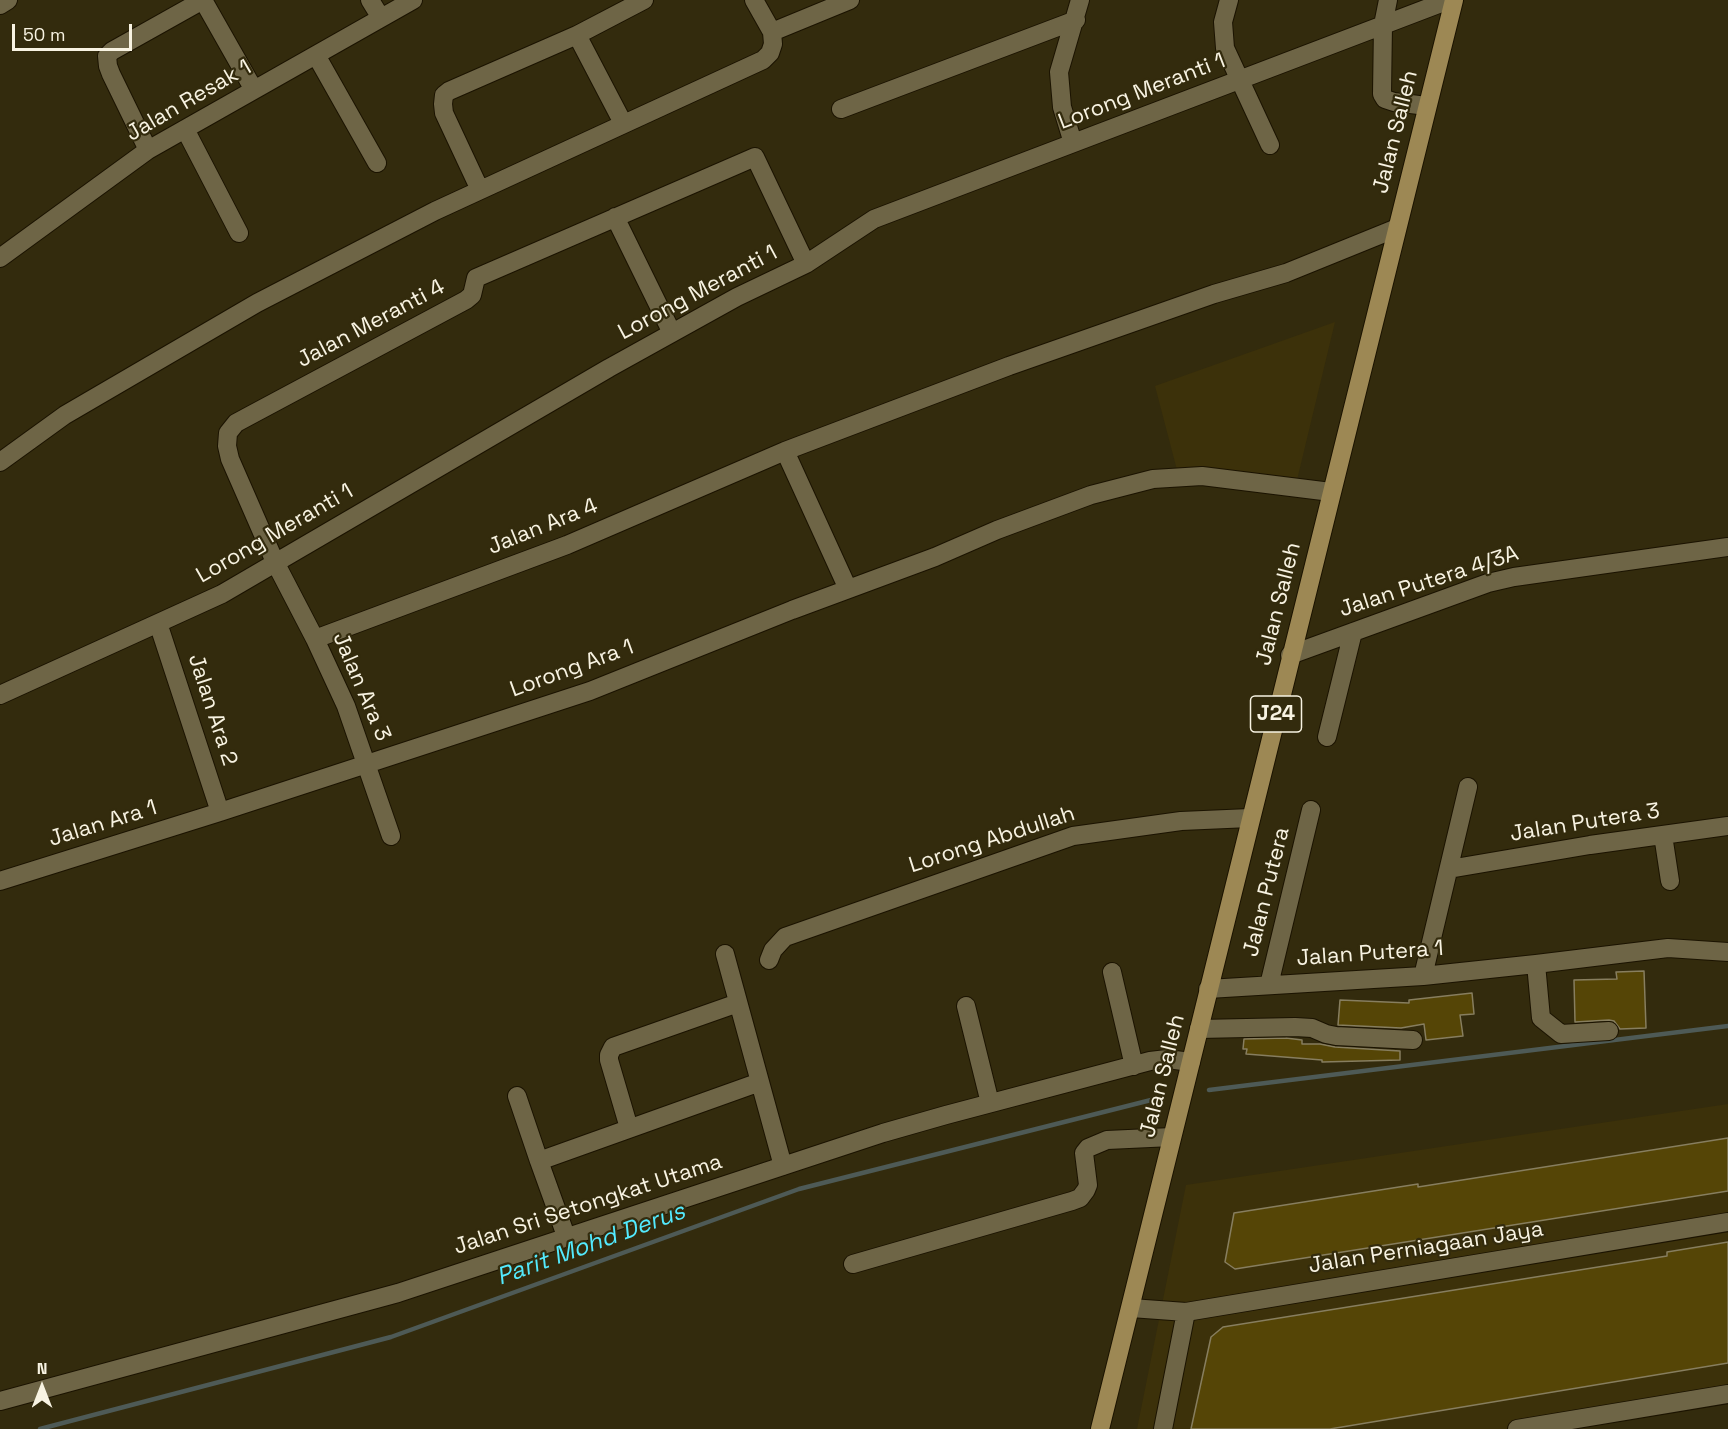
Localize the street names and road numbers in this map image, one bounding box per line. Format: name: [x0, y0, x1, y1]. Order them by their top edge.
street label: Lorong Meranti 1: [1055, 48, 1229, 136]
street label: Jalan Resak 1: [122, 55, 256, 147]
street label: Jalan Salleh: [1368, 68, 1424, 196]
street label: Lorong Meranti 1: [614, 240, 782, 346]
street label: Jalan Meranti 4: [293, 274, 449, 374]
street label: Lorong Meranti 1: [192, 478, 358, 590]
street label: Jalan Ara 4: [484, 493, 602, 561]
street label: Jalan Salleh: [1251, 540, 1307, 668]
street label: Jalan Putera 4/3A: [1336, 541, 1522, 623]
street label: Jalan Ara 3: [326, 629, 396, 745]
street label: Lorong Ara 1: [507, 634, 637, 704]
street label: Jalan Ara 2: [182, 651, 242, 769]
road number: J24: [1250, 696, 1302, 732]
street label: Jalan Ara 1: [46, 795, 160, 853]
street label: Jalan Putera 3: [1508, 798, 1662, 848]
street label: Lorong Abdullah: [906, 801, 1078, 879]
street label: Jalan Putera: [1238, 825, 1296, 959]
street label: Jalan Putera 1: [1296, 936, 1444, 972]
street label: Jalan Salleh: [1135, 1012, 1191, 1140]
street label: Jalan Sri Setongkat Utama: [451, 1149, 725, 1261]
street label: Jalan Perniagaan Jaya: [1307, 1216, 1545, 1280]

